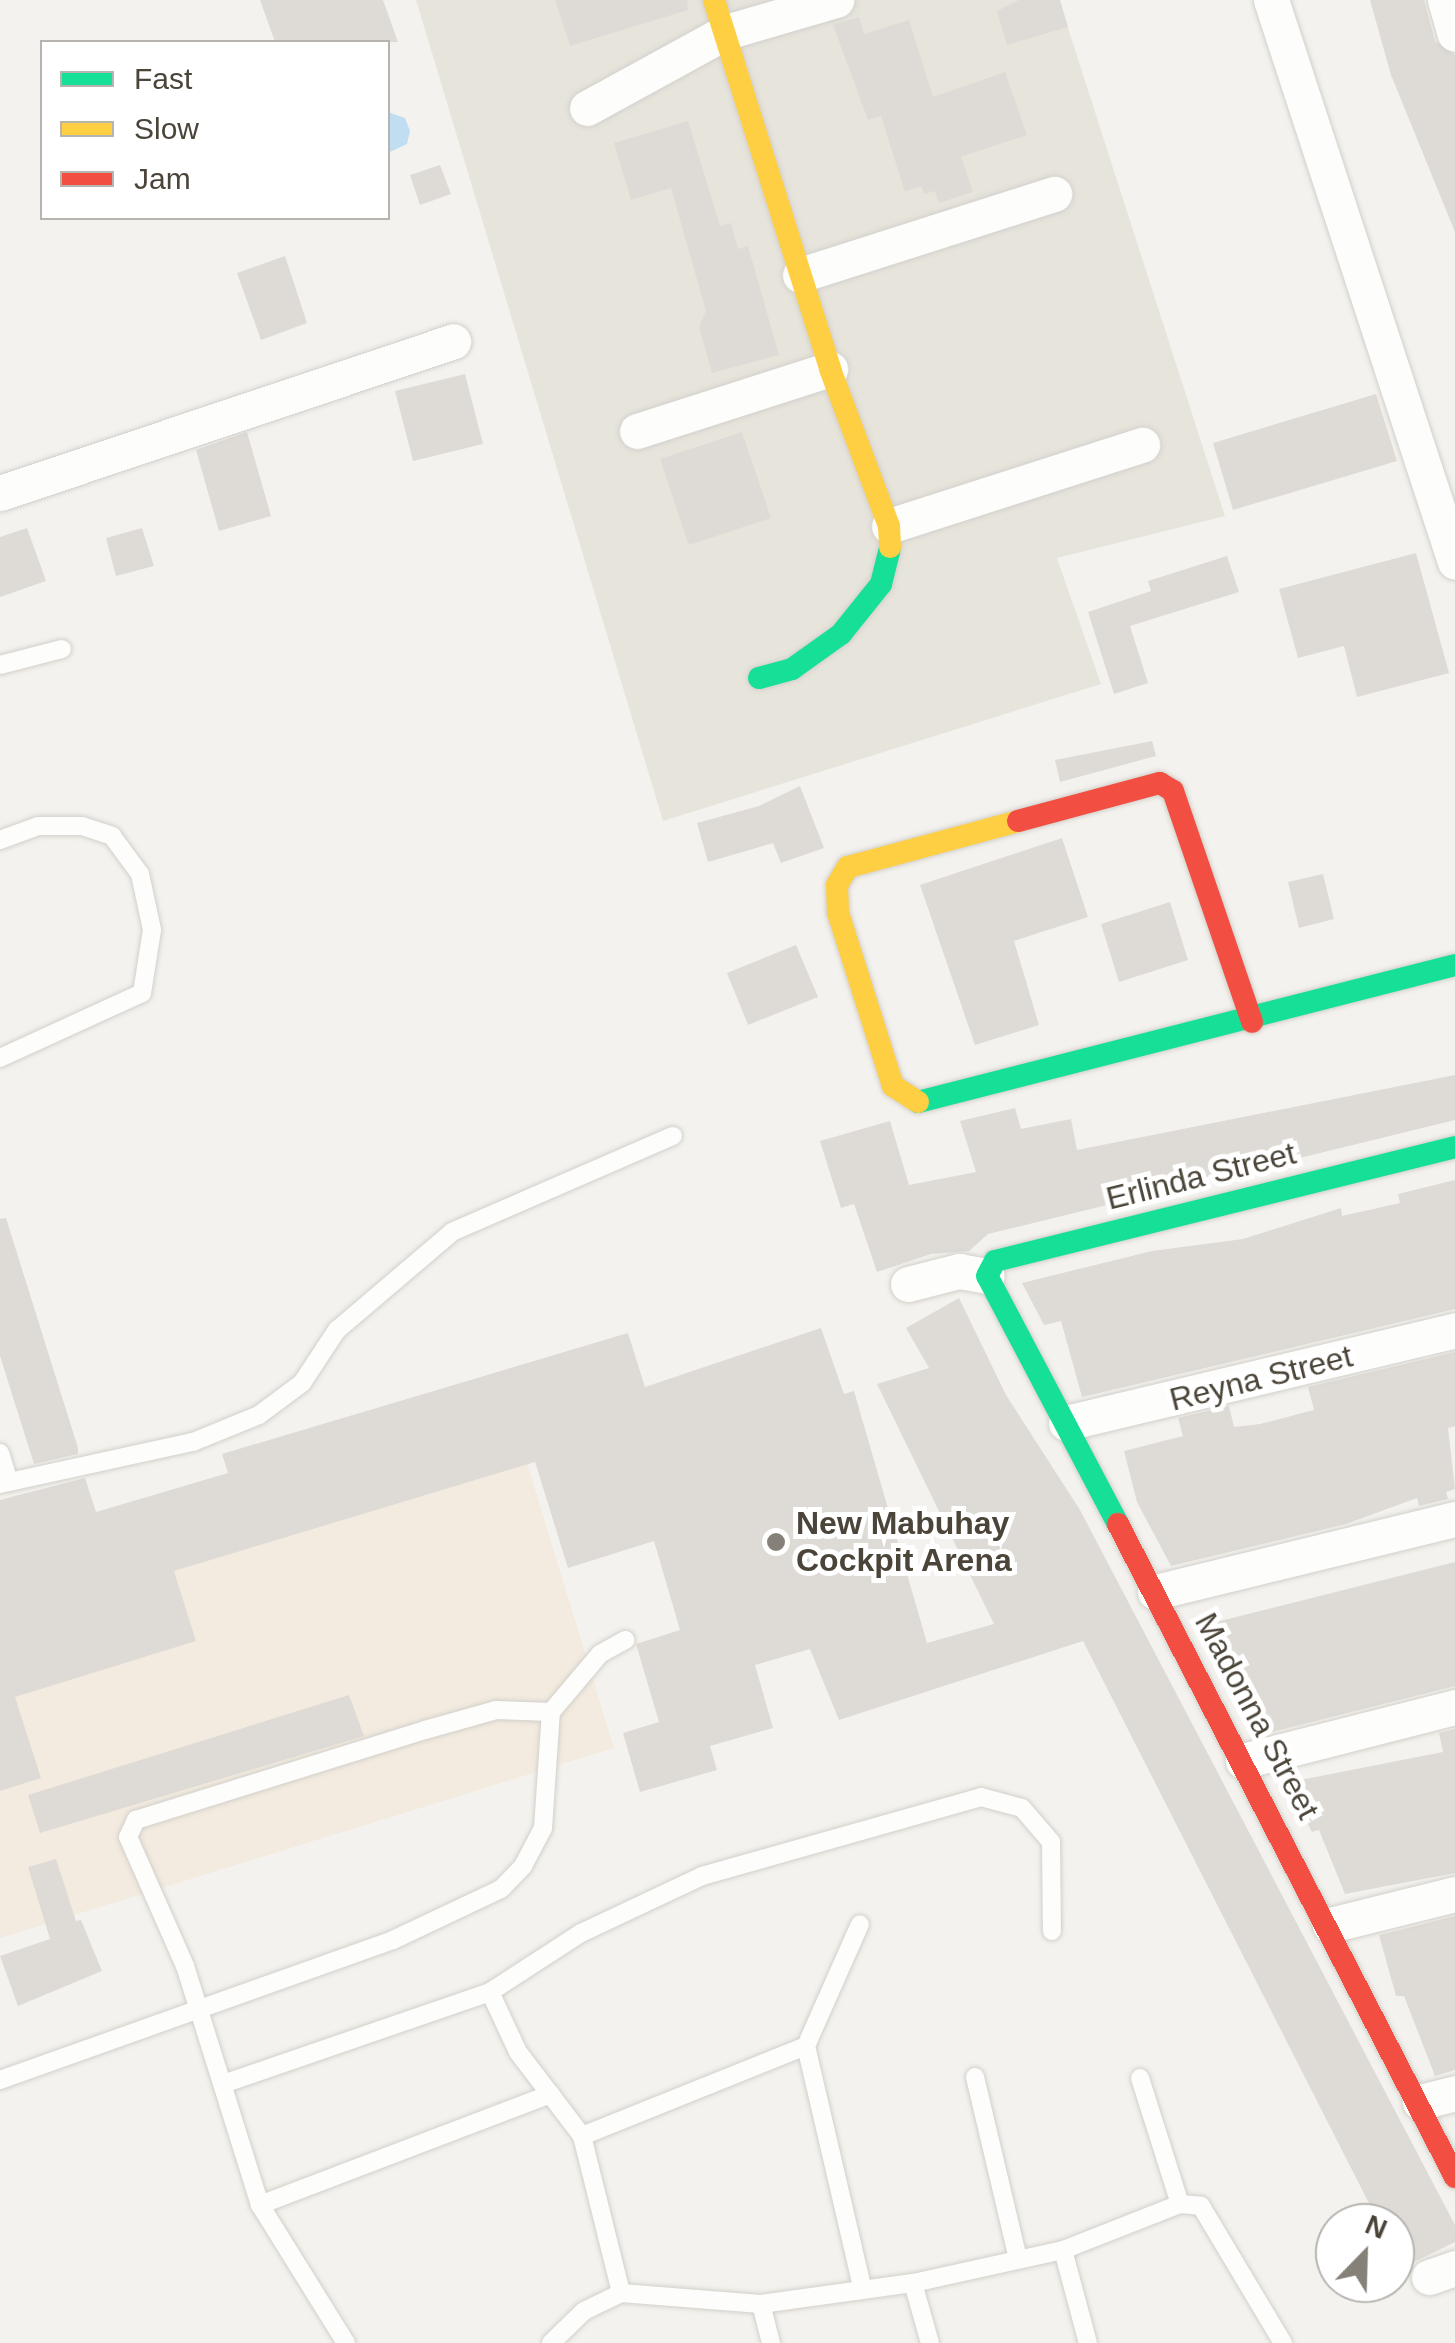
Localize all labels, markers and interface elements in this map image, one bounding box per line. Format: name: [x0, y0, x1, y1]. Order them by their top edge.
legend: [40, 40, 390, 220]
text: Fast: [134, 62, 192, 95]
text: Slow: [134, 112, 199, 145]
text: Jam: [134, 162, 191, 195]
street label: Erlinda Street: [1102, 1134, 1300, 1218]
street label: Reyna Street: [1166, 1337, 1356, 1419]
place label: New Mabuhay Cockpit Arena: [796, 1505, 1013, 1580]
marker: New Mabuhay Cockpit Arena: [765, 1531, 787, 1553]
street label: Madonna Street: [1187, 1606, 1327, 1826]
north arrow: [1315, 2203, 1415, 2303]
text: N: [1361, 2209, 1391, 2245]

